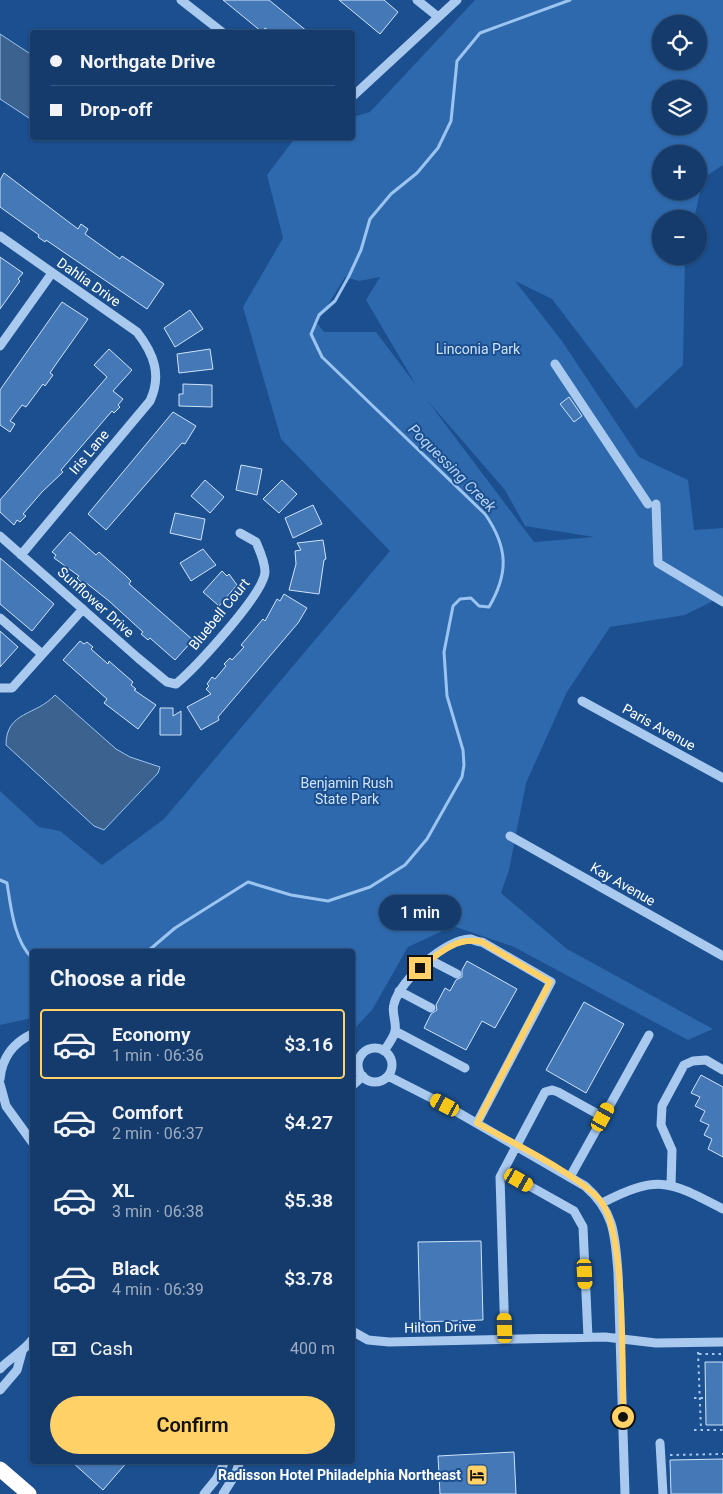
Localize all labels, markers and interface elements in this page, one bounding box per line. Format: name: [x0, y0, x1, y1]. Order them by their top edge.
map controls: [652, 15, 707, 265]
button: locate: [652, 15, 707, 70]
text: Northgate Drive: [80, 50, 215, 73]
button: layers: [652, 80, 707, 135]
text: Drop-off: [80, 98, 152, 121]
button: +: [652, 145, 707, 200]
button: −: [652, 210, 707, 265]
street label: Dahlia Drive: [54, 254, 124, 310]
park label: Linconia Park: [436, 341, 521, 357]
water label: Poquessing Creek: [404, 420, 500, 516]
street label: Iris Lane: [66, 427, 112, 477]
street label: Sunflower Drive: [54, 563, 138, 641]
street label: Bluebell Court: [185, 575, 253, 653]
street label: Paris Avenue: [620, 700, 698, 754]
park label: Benjamin Rush State Park: [300, 775, 394, 807]
street label: Kay Avenue: [588, 859, 658, 909]
callout: 1 min: [379, 896, 461, 930]
text: 1 min: [400, 903, 440, 922]
route end: [409, 957, 431, 979]
text: Choose a ride: [50, 966, 186, 991]
icon: car: [52, 1022, 97, 1067]
text: Economy: [112, 1023, 191, 1046]
text: $3.16: [284, 1033, 333, 1056]
text: 1 min · 06:36: [112, 1046, 204, 1065]
car: [428, 1091, 461, 1119]
icon: car: [52, 1100, 97, 1145]
car: [589, 1100, 616, 1134]
text: Comfort: [112, 1101, 183, 1124]
text: $4.27: [284, 1111, 333, 1134]
text: 2 min · 06:37: [112, 1124, 204, 1143]
car: [502, 1166, 535, 1194]
icon: car: [52, 1178, 97, 1223]
text: XL: [112, 1179, 134, 1202]
text: $5.38: [284, 1189, 333, 1212]
text: 3 min · 06:38: [112, 1202, 204, 1221]
icon: car: [52, 1256, 97, 1301]
text: Black: [112, 1257, 159, 1280]
car: [576, 1259, 593, 1289]
text: $3.78: [284, 1267, 333, 1290]
text: 4 min · 06:39: [112, 1280, 204, 1299]
car: [496, 1313, 513, 1343]
street label: Hilton Drive: [404, 1318, 476, 1336]
icon: cash: [50, 1335, 78, 1363]
text: Cash: [90, 1337, 133, 1360]
text: 400 m: [290, 1339, 335, 1358]
button: Confirm: [50, 1396, 335, 1454]
route start: [612, 1406, 634, 1428]
hotel icon: Radisson Hotel Philadelphia Northeast: [465, 1463, 489, 1487]
place label: Radisson Hotel Philadelphia Northeast: [218, 1467, 461, 1483]

